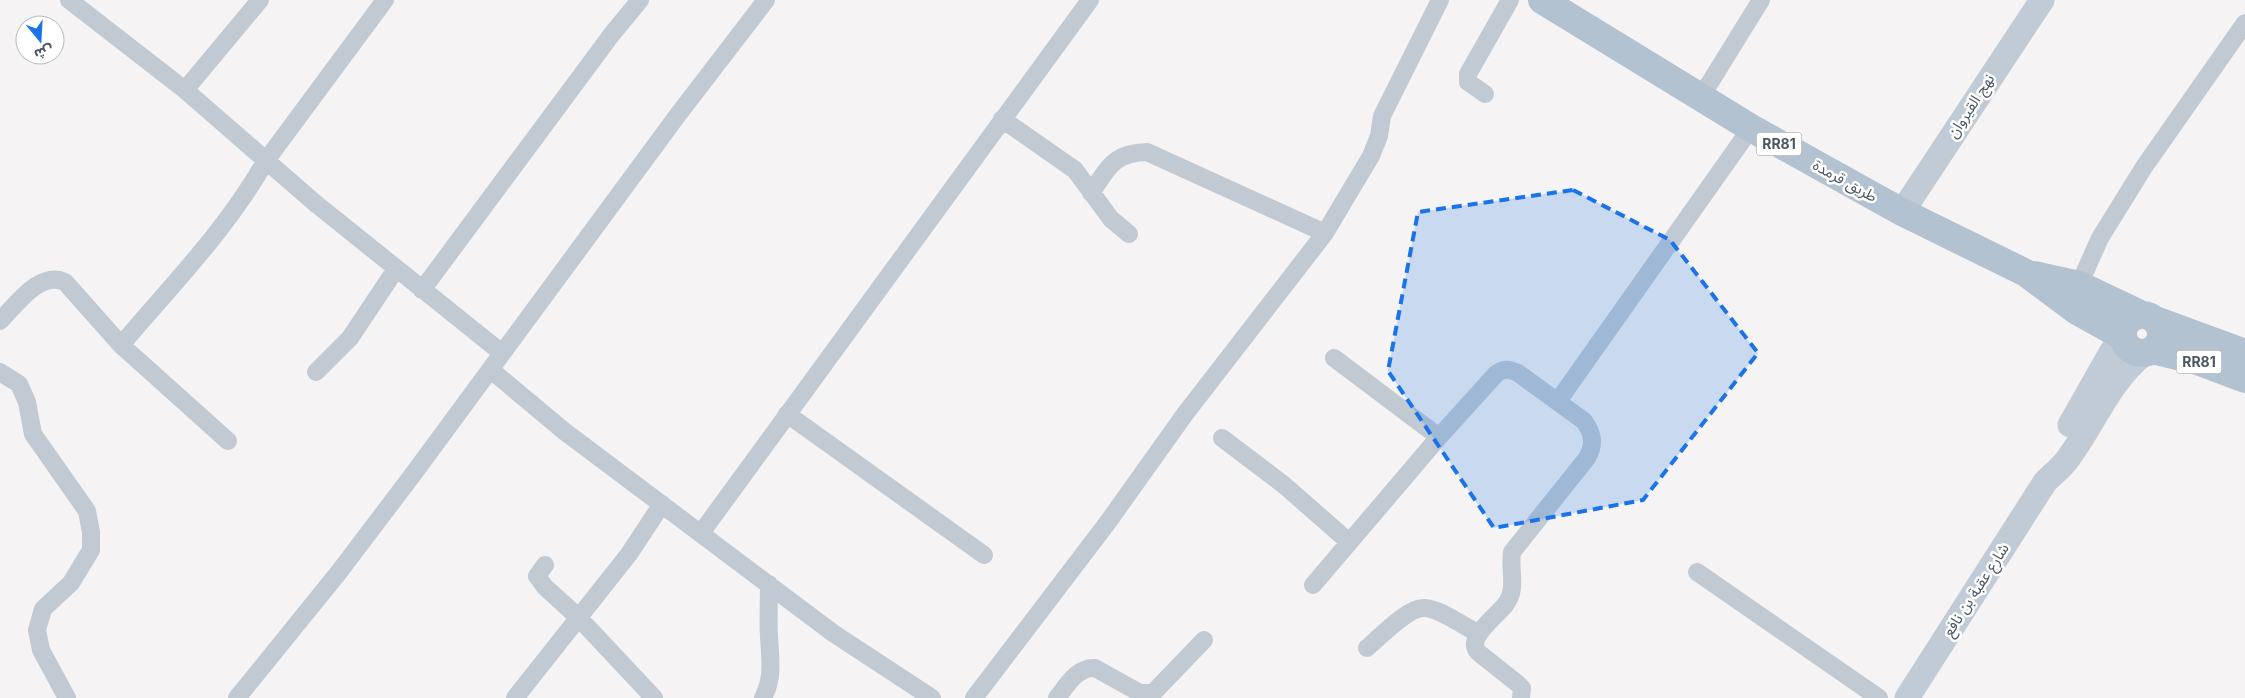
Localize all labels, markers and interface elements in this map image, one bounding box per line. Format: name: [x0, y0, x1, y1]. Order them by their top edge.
north arrow: [15, 15, 65, 65]
text: ش: [32, 42, 56, 64]
street label: نهج القيروان: [1943, 70, 2001, 143]
road number: RR81: [1756, 132, 1802, 156]
street label: طريق قرمدة: [1809, 155, 1881, 207]
road number: RR81: [2176, 351, 2222, 374]
street label: شارع عقبة بن نافع: [1938, 539, 2015, 642]

